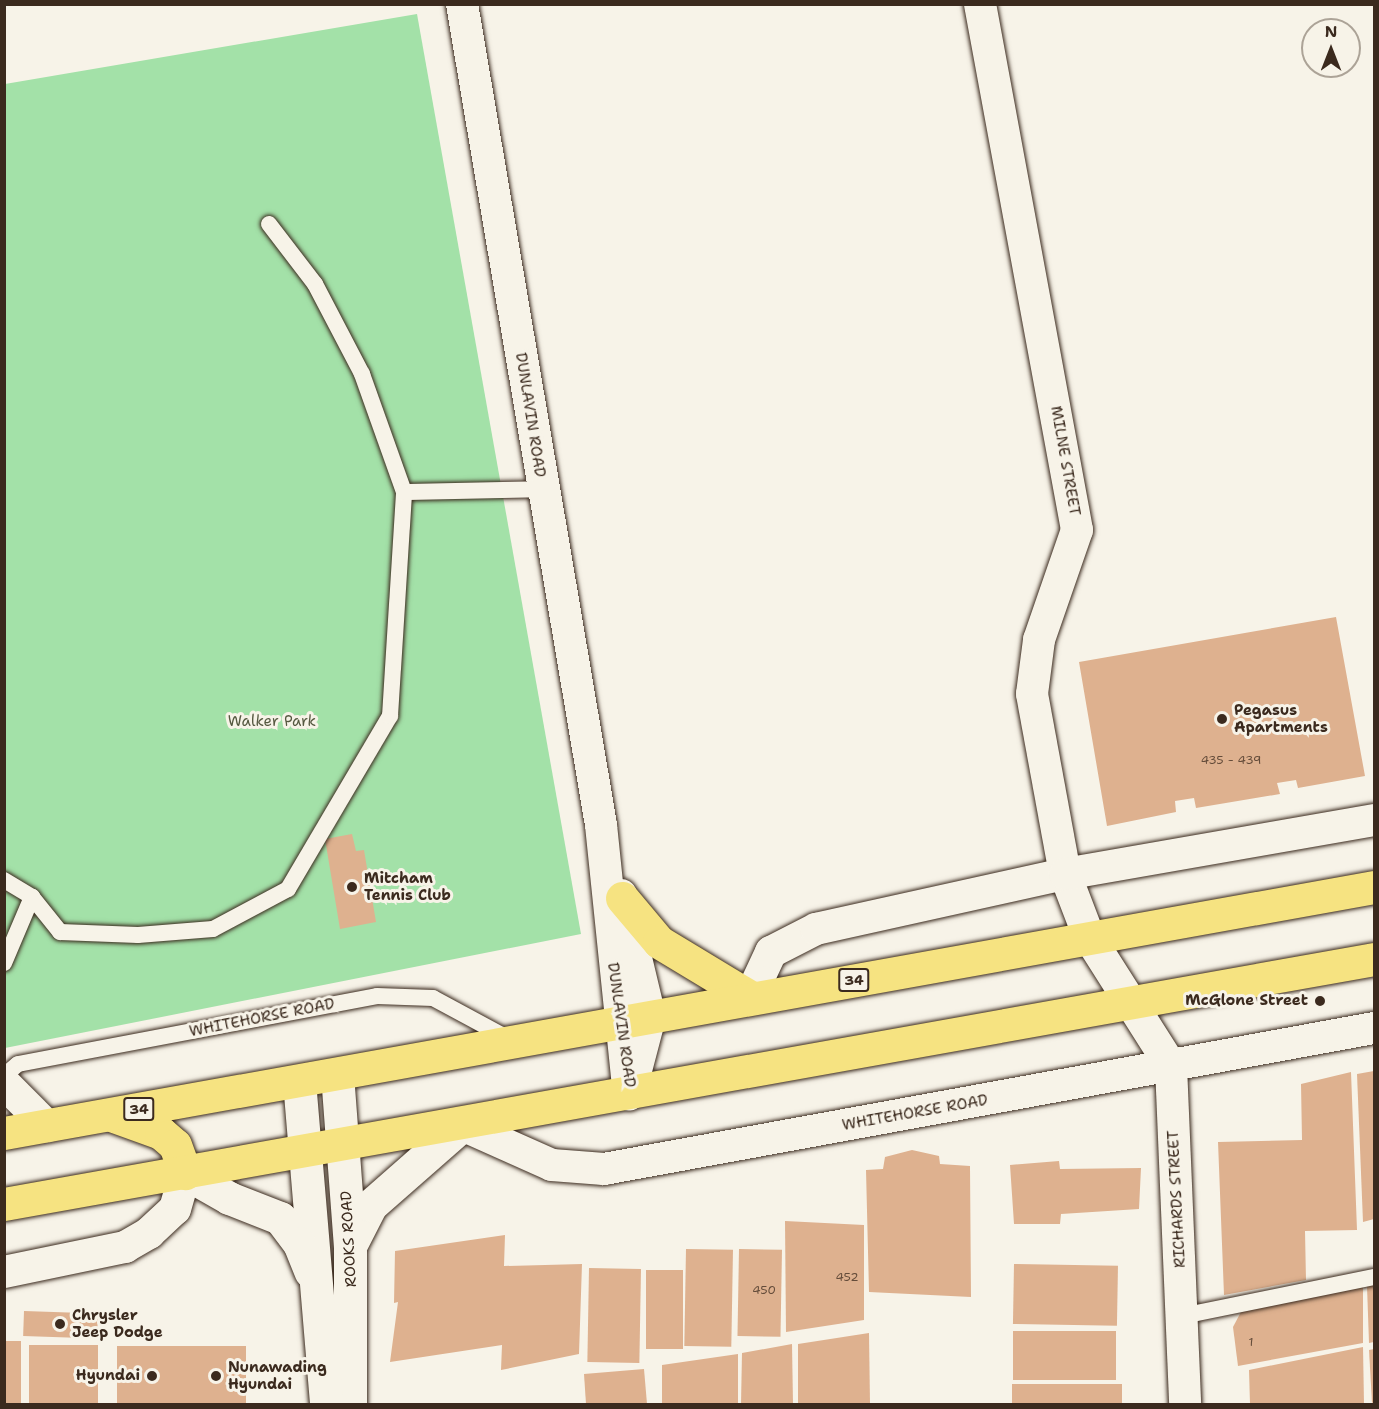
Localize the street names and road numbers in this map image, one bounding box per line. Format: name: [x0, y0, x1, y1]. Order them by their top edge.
street label: DUNLAVIN ROAD: [511, 351, 549, 479]
street label: MILNE STREET: [1046, 405, 1084, 517]
street label: DUNLAVIN ROAD: [603, 961, 639, 1089]
road number: 34: [838, 969, 870, 991]
street label: WHITEHORSE ROAD: [188, 995, 336, 1041]
street label: WHITEHORSE ROAD: [841, 1091, 989, 1135]
road number: 34: [122, 1098, 156, 1120]
street label: RICHARDS STREET: [1164, 1130, 1190, 1268]
street label: ROOKS ROAD: [337, 1190, 361, 1288]

